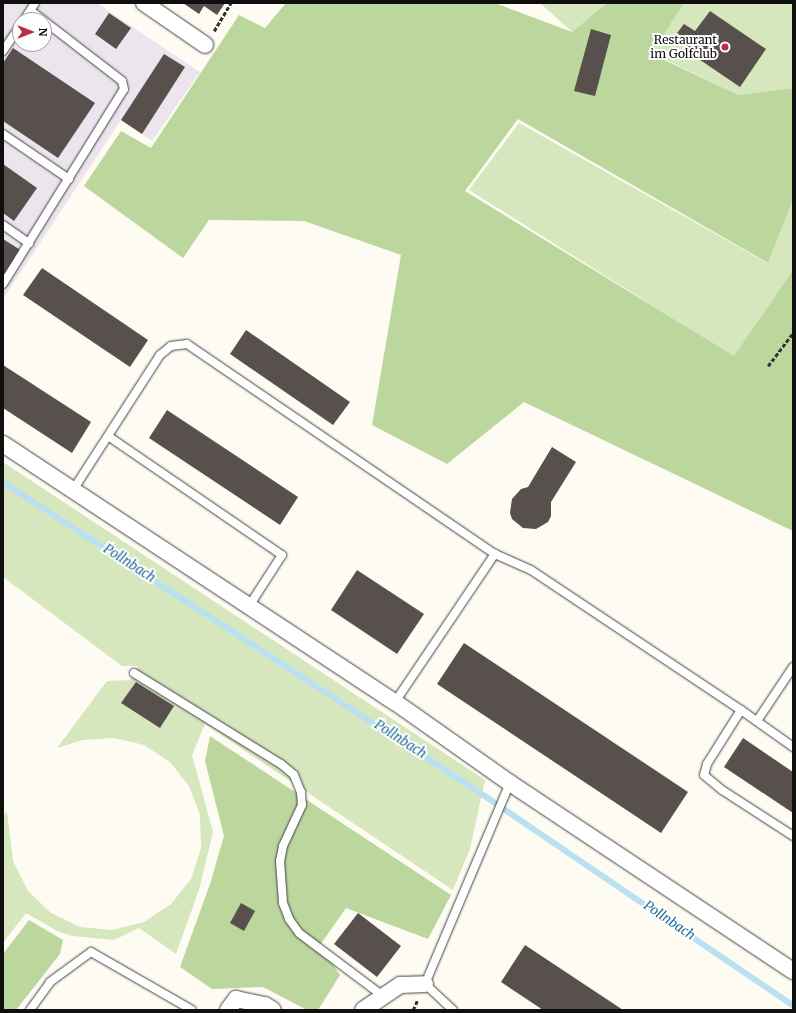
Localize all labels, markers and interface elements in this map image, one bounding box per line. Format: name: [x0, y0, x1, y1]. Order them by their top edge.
north arrow: [12, 12, 52, 52]
text: N: [36, 28, 50, 36]
place label: Restaurant im Golfclub: [650, 33, 717, 61]
marker: Restaurant im Golfclub: [720, 42, 730, 52]
water label: Pollnbach: [100, 541, 158, 587]
water label: Pollnbach: [371, 717, 429, 763]
water label: Pollnbach: [640, 898, 698, 944]

